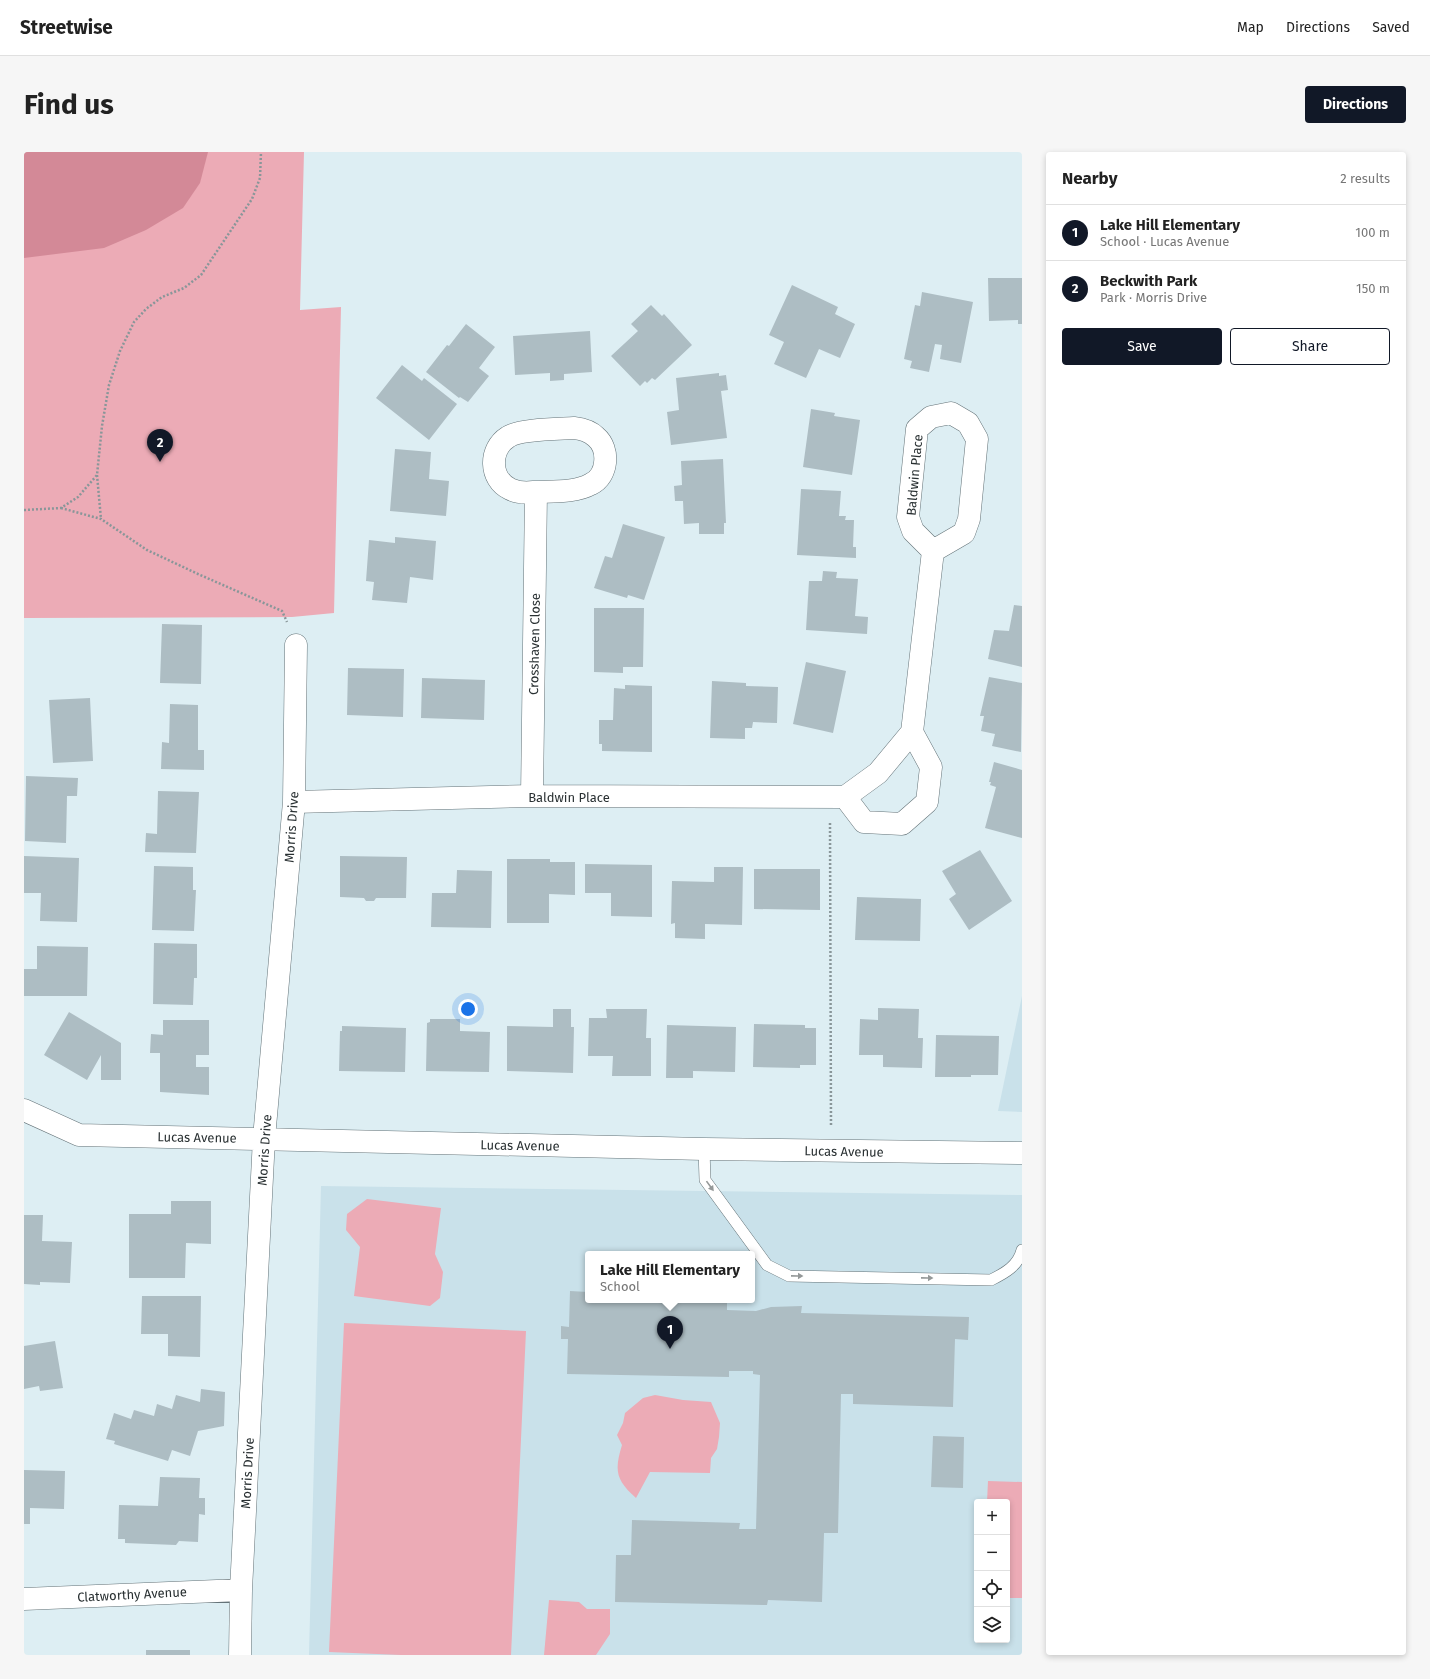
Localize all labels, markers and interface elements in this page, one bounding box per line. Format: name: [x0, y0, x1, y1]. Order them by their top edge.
text: Streetwise: [20, 16, 113, 39]
text: Map: [1237, 19, 1264, 36]
text: Directions: [1286, 19, 1350, 36]
text: Saved: [1372, 19, 1410, 36]
button: Directions: [1305, 86, 1406, 123]
text: Find us: [24, 88, 114, 121]
text: Nearby: [1062, 168, 1117, 189]
text: 2 results: [1340, 171, 1390, 186]
text: Lake Hill Elementary: [1100, 216, 1240, 234]
text: 1: [1072, 225, 1078, 240]
text: 100 m: [1355, 225, 1390, 240]
text: School · Lucas Avenue: [1100, 234, 1229, 249]
text: Beckwith Park: [1100, 272, 1197, 290]
text: 2: [1072, 281, 1078, 296]
text: 150 m: [1356, 281, 1390, 296]
text: Park · Morris Drive: [1100, 290, 1207, 305]
button: Save: [1062, 328, 1222, 365]
button: Share: [1230, 328, 1390, 365]
pin: 2: [147, 429, 173, 462]
street label: Baldwin Place: [903, 434, 926, 516]
street label: Crosshaven Close: [526, 593, 543, 695]
street label: Baldwin Place: [528, 790, 610, 805]
street label: Morris Drive: [282, 791, 301, 863]
your location: [458, 999, 478, 1019]
street label: Morris Drive: [255, 1114, 274, 1186]
street label: Lucas Avenue: [157, 1129, 237, 1146]
street label: Lucas Avenue: [480, 1137, 560, 1154]
street label: Lucas Avenue: [804, 1143, 884, 1160]
one-way arrow: [706, 1181, 714, 1192]
popup: [585, 1251, 755, 1303]
text: Lake Hill Elementary: [600, 1261, 740, 1279]
one-way arrow: [791, 1273, 804, 1279]
one-way arrow: [921, 1275, 933, 1282]
text: School: [600, 1279, 640, 1294]
pin: 1: [657, 1316, 683, 1349]
street label: Morris Drive: [238, 1437, 257, 1509]
map controls: [974, 1499, 1010, 1643]
button: +: [974, 1499, 1010, 1535]
button: −: [974, 1535, 1010, 1571]
button: locate: [974, 1571, 1010, 1607]
street label: Clatworthy Avenue: [77, 1584, 187, 1605]
button: layers: [974, 1607, 1010, 1643]

